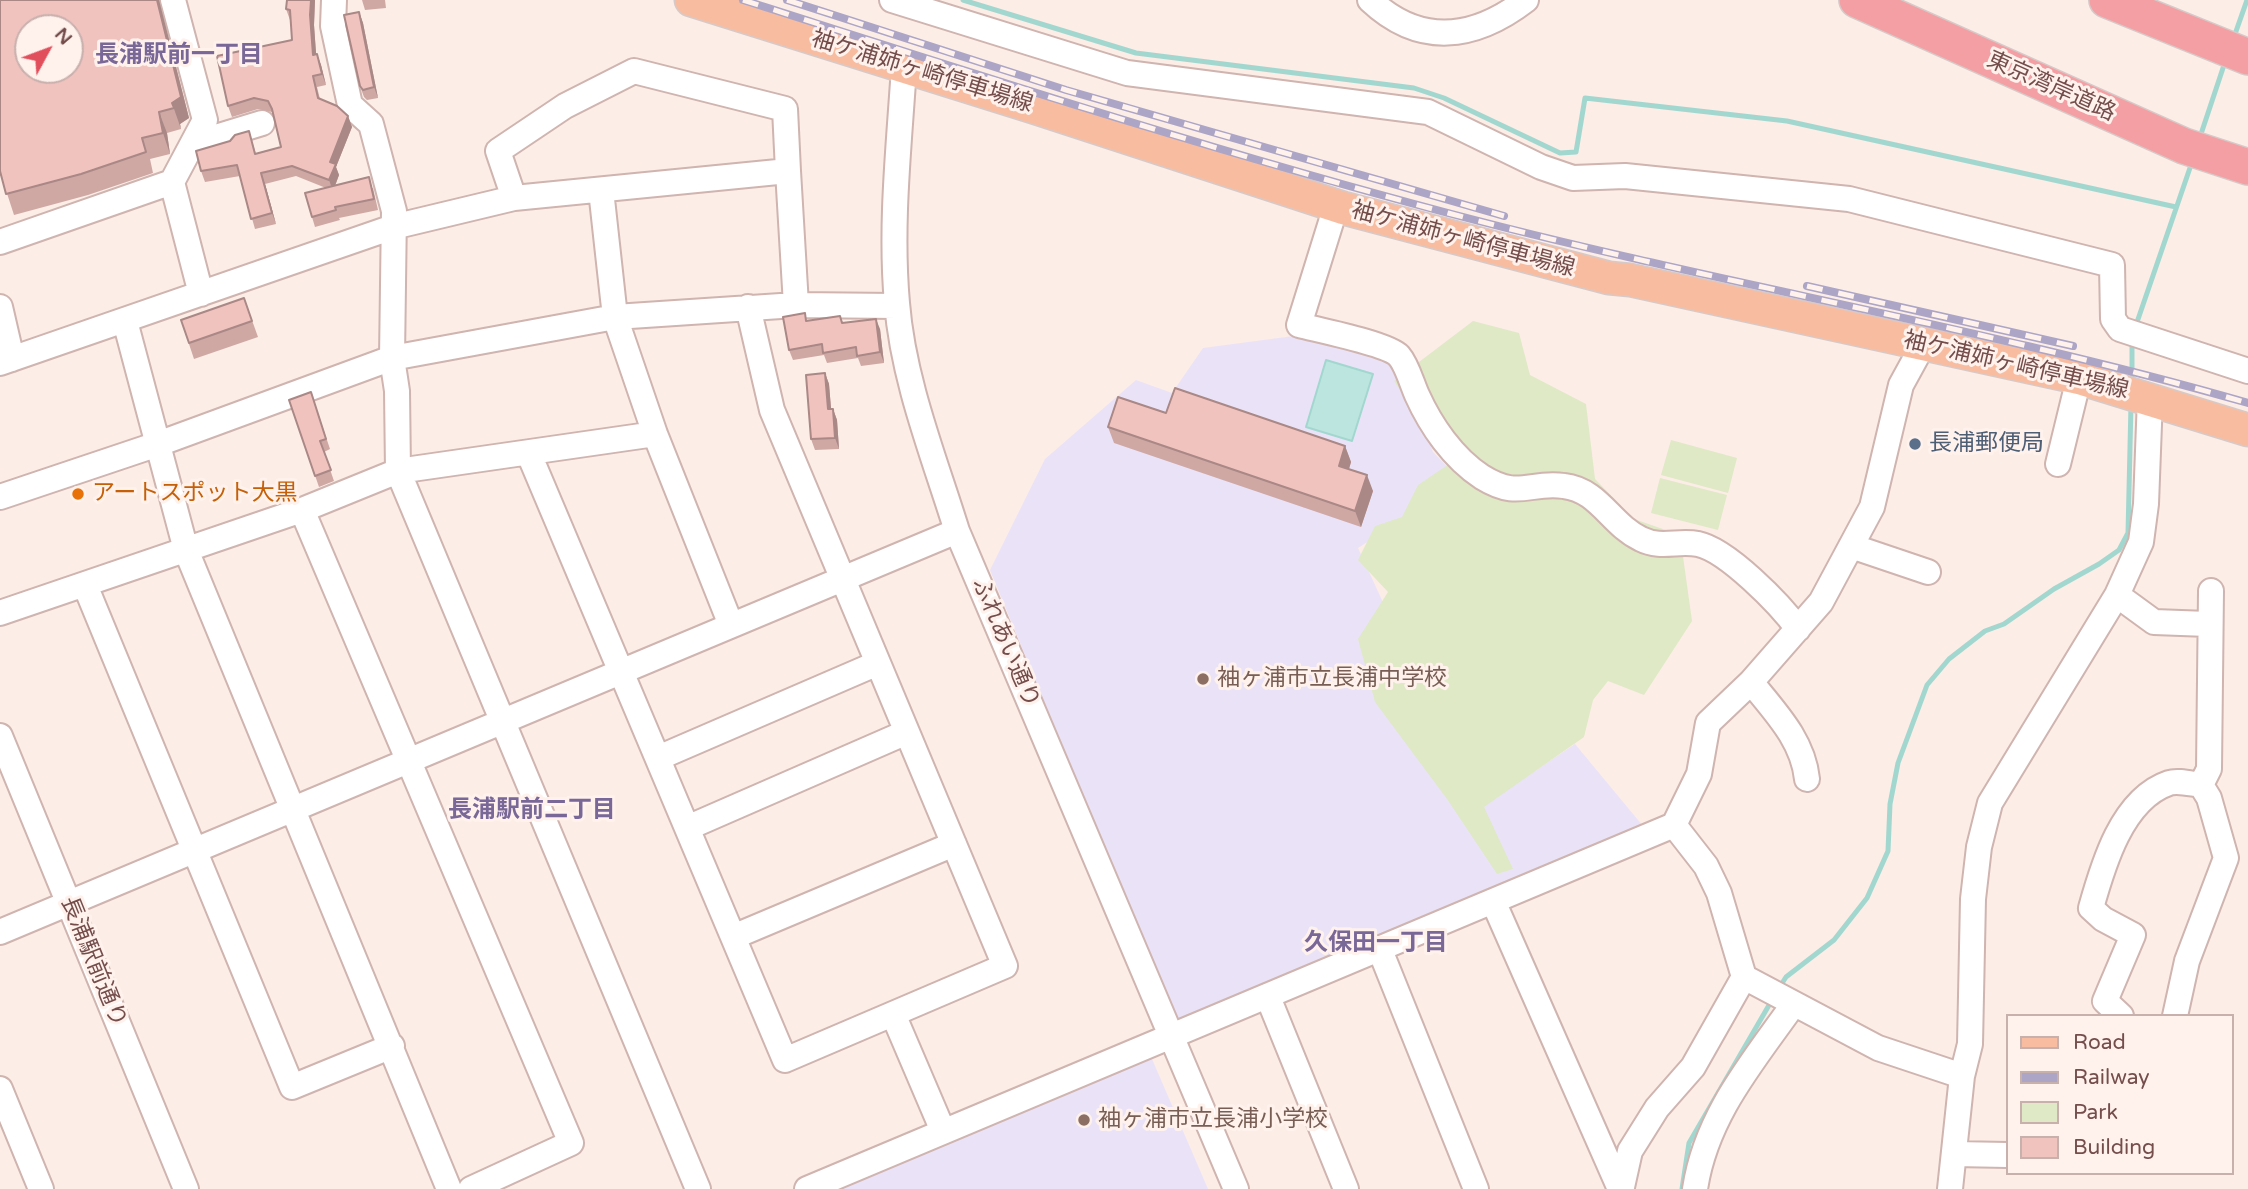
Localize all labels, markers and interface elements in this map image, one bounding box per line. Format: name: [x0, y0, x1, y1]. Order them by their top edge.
north arrow: [14, 14, 84, 84]
text: N: [50, 24, 77, 50]
street label: 袖ケ浦姉ヶ崎停車場線: [808, 25, 1036, 119]
district label: 長浦駅前一丁目: [95, 42, 263, 70]
street label: 東京湾岸道路: [1982, 46, 2120, 128]
street label: 袖ケ浦姉ヶ崎停車場線: [1348, 197, 1578, 283]
street label: 袖ケ浦姉ヶ崎停車場線: [1901, 327, 2131, 405]
place label: 長浦郵便局: [1929, 430, 2044, 458]
marker: 長浦郵便局: [1907, 436, 1923, 452]
place label: アートスポット大黒: [92, 480, 298, 508]
marker: アートスポット大黒: [70, 486, 86, 502]
street label: ふれあい通り: [965, 574, 1045, 712]
place label: 袖ヶ浦市立長浦中学校: [1217, 665, 1447, 693]
marker: 袖ヶ浦市立長浦中学校: [1195, 671, 1211, 687]
district label: 長浦駅前二丁目: [448, 797, 616, 825]
street label: 長浦駅前通り: [54, 893, 132, 1031]
district label: 久保田一丁目: [1304, 930, 1448, 958]
legend: [2007, 1014, 2234, 1175]
text: Road: [2073, 1030, 2126, 1055]
text: Railway: [2073, 1065, 2150, 1090]
text: Park: [2073, 1100, 2118, 1125]
place label: 袖ヶ浦市立長浦小学校: [1098, 1106, 1328, 1134]
marker: 袖ヶ浦市立長浦小学校: [1076, 1112, 1092, 1128]
text: Building: [2073, 1135, 2155, 1160]

